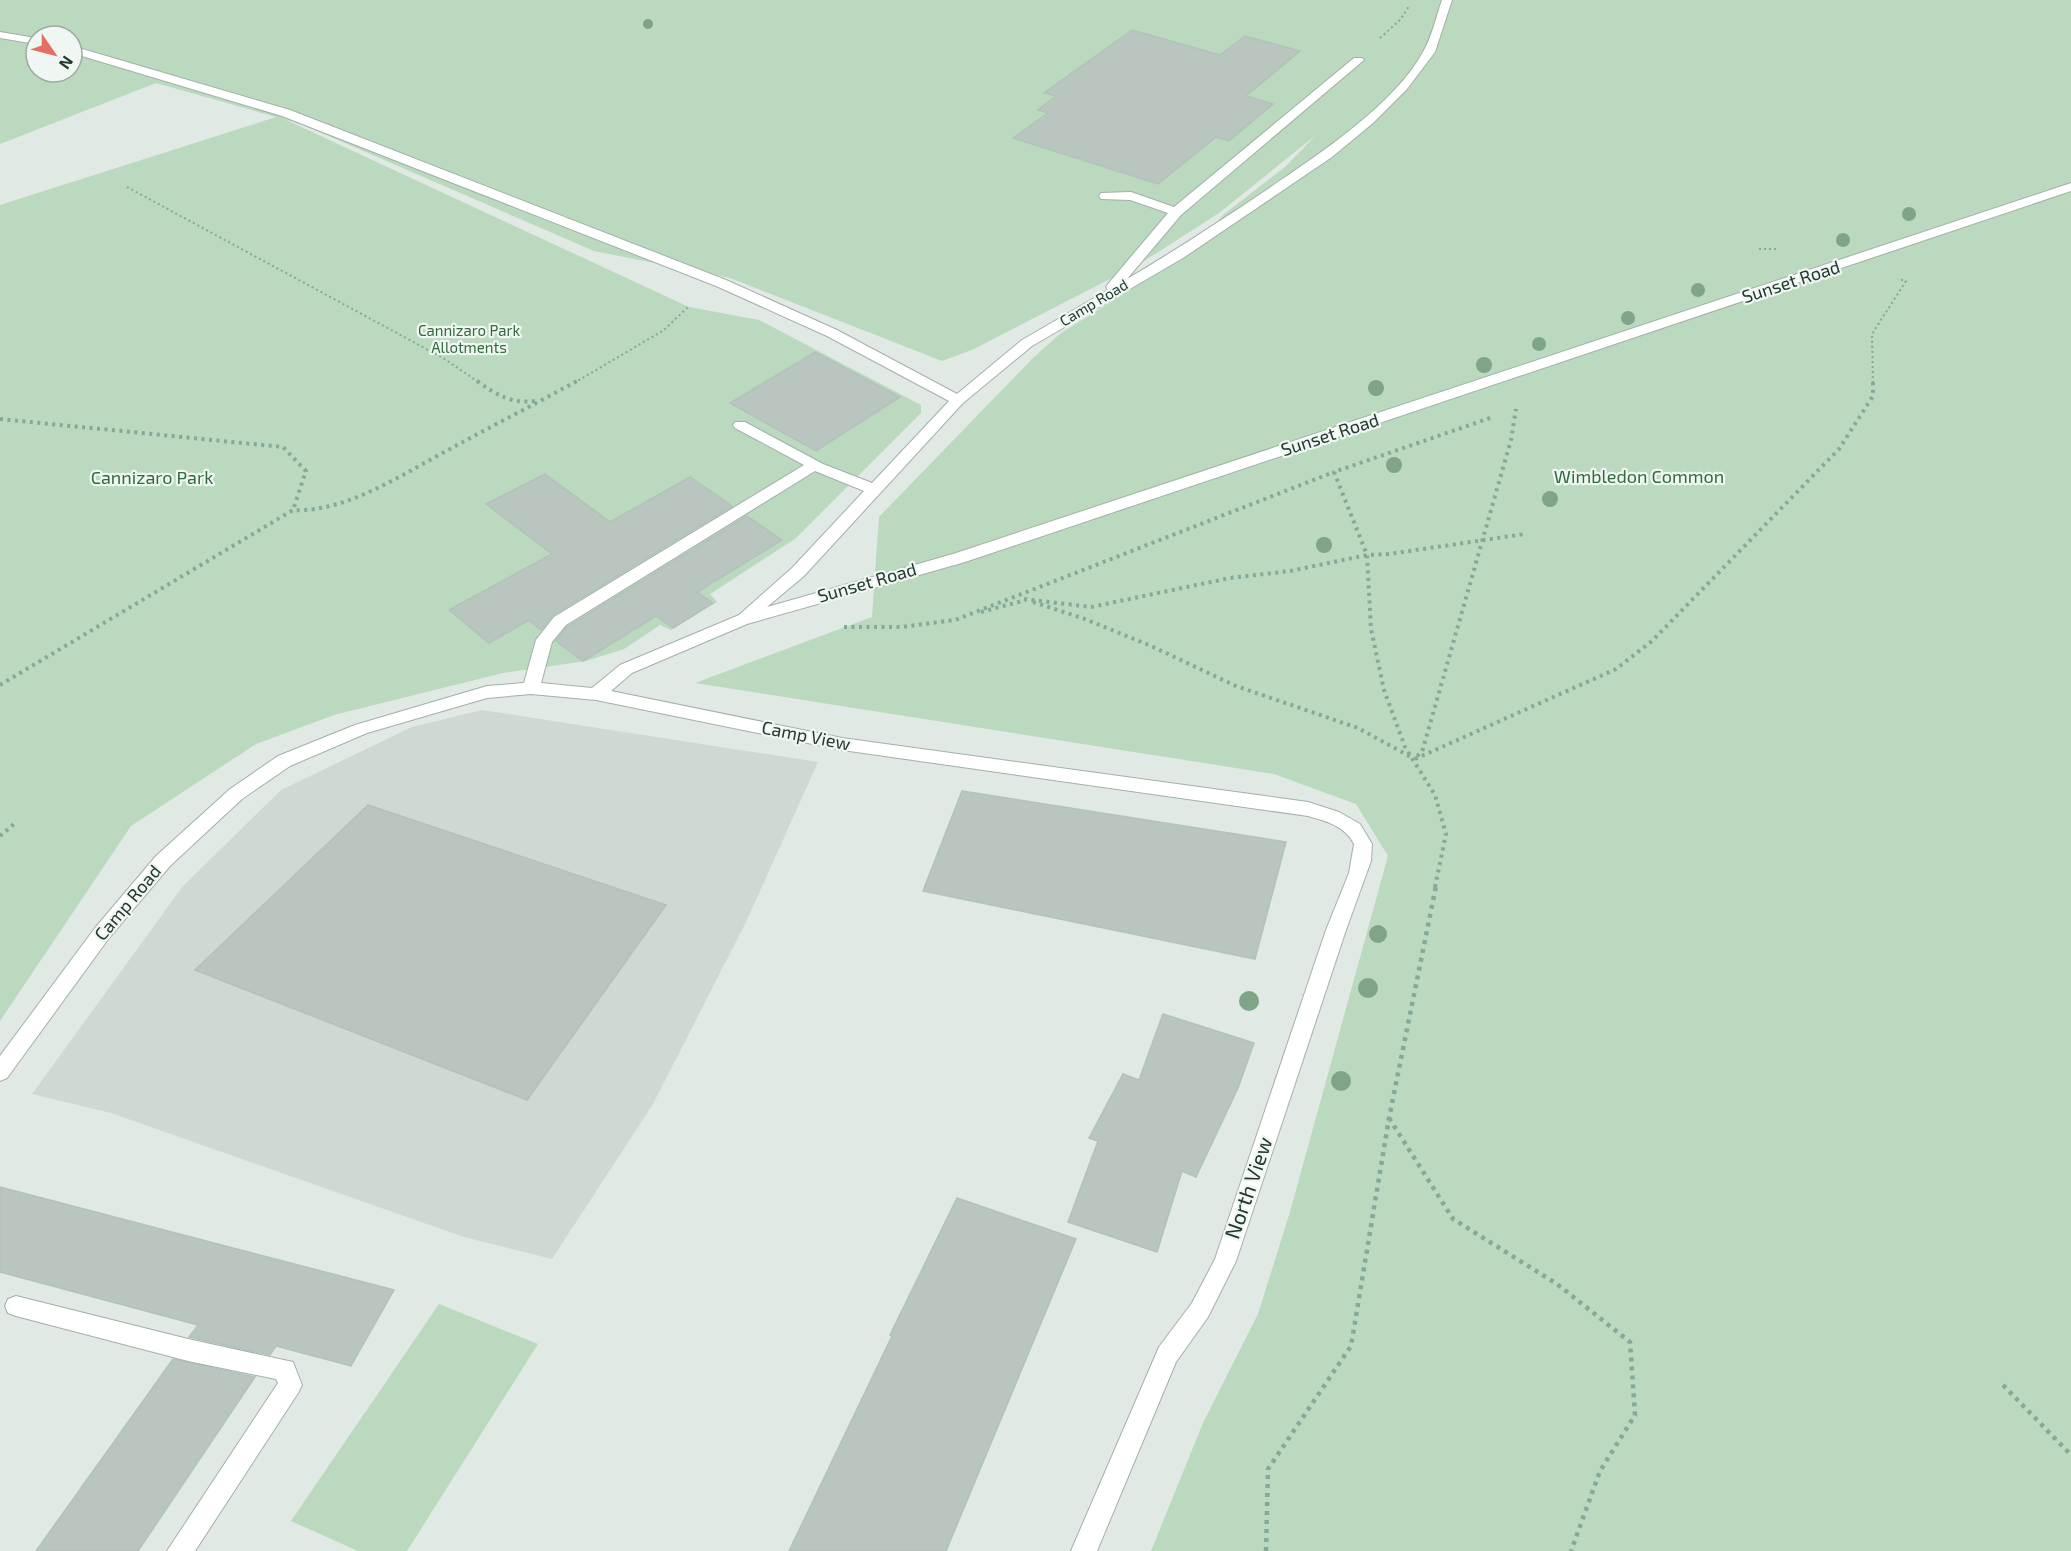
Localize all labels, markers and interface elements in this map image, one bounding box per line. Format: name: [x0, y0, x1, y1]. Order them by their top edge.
north arrow: [24, 24, 84, 84]
text: N: [56, 53, 78, 73]
street label: Sunset Road: [1739, 255, 1843, 307]
street label: Camp Road: [1056, 275, 1131, 330]
park label: Cannizaro Park Allotments: [418, 321, 520, 356]
street label: Sunset Road: [1278, 408, 1382, 460]
park label: Wimbledon Common: [1554, 465, 1724, 487]
park label: Cannizaro Park: [91, 466, 213, 488]
street label: Sunset Road: [815, 557, 919, 607]
street label: Camp View: [760, 716, 853, 754]
street label: Camp Road: [89, 860, 165, 945]
street label: North View: [1218, 1133, 1277, 1242]

